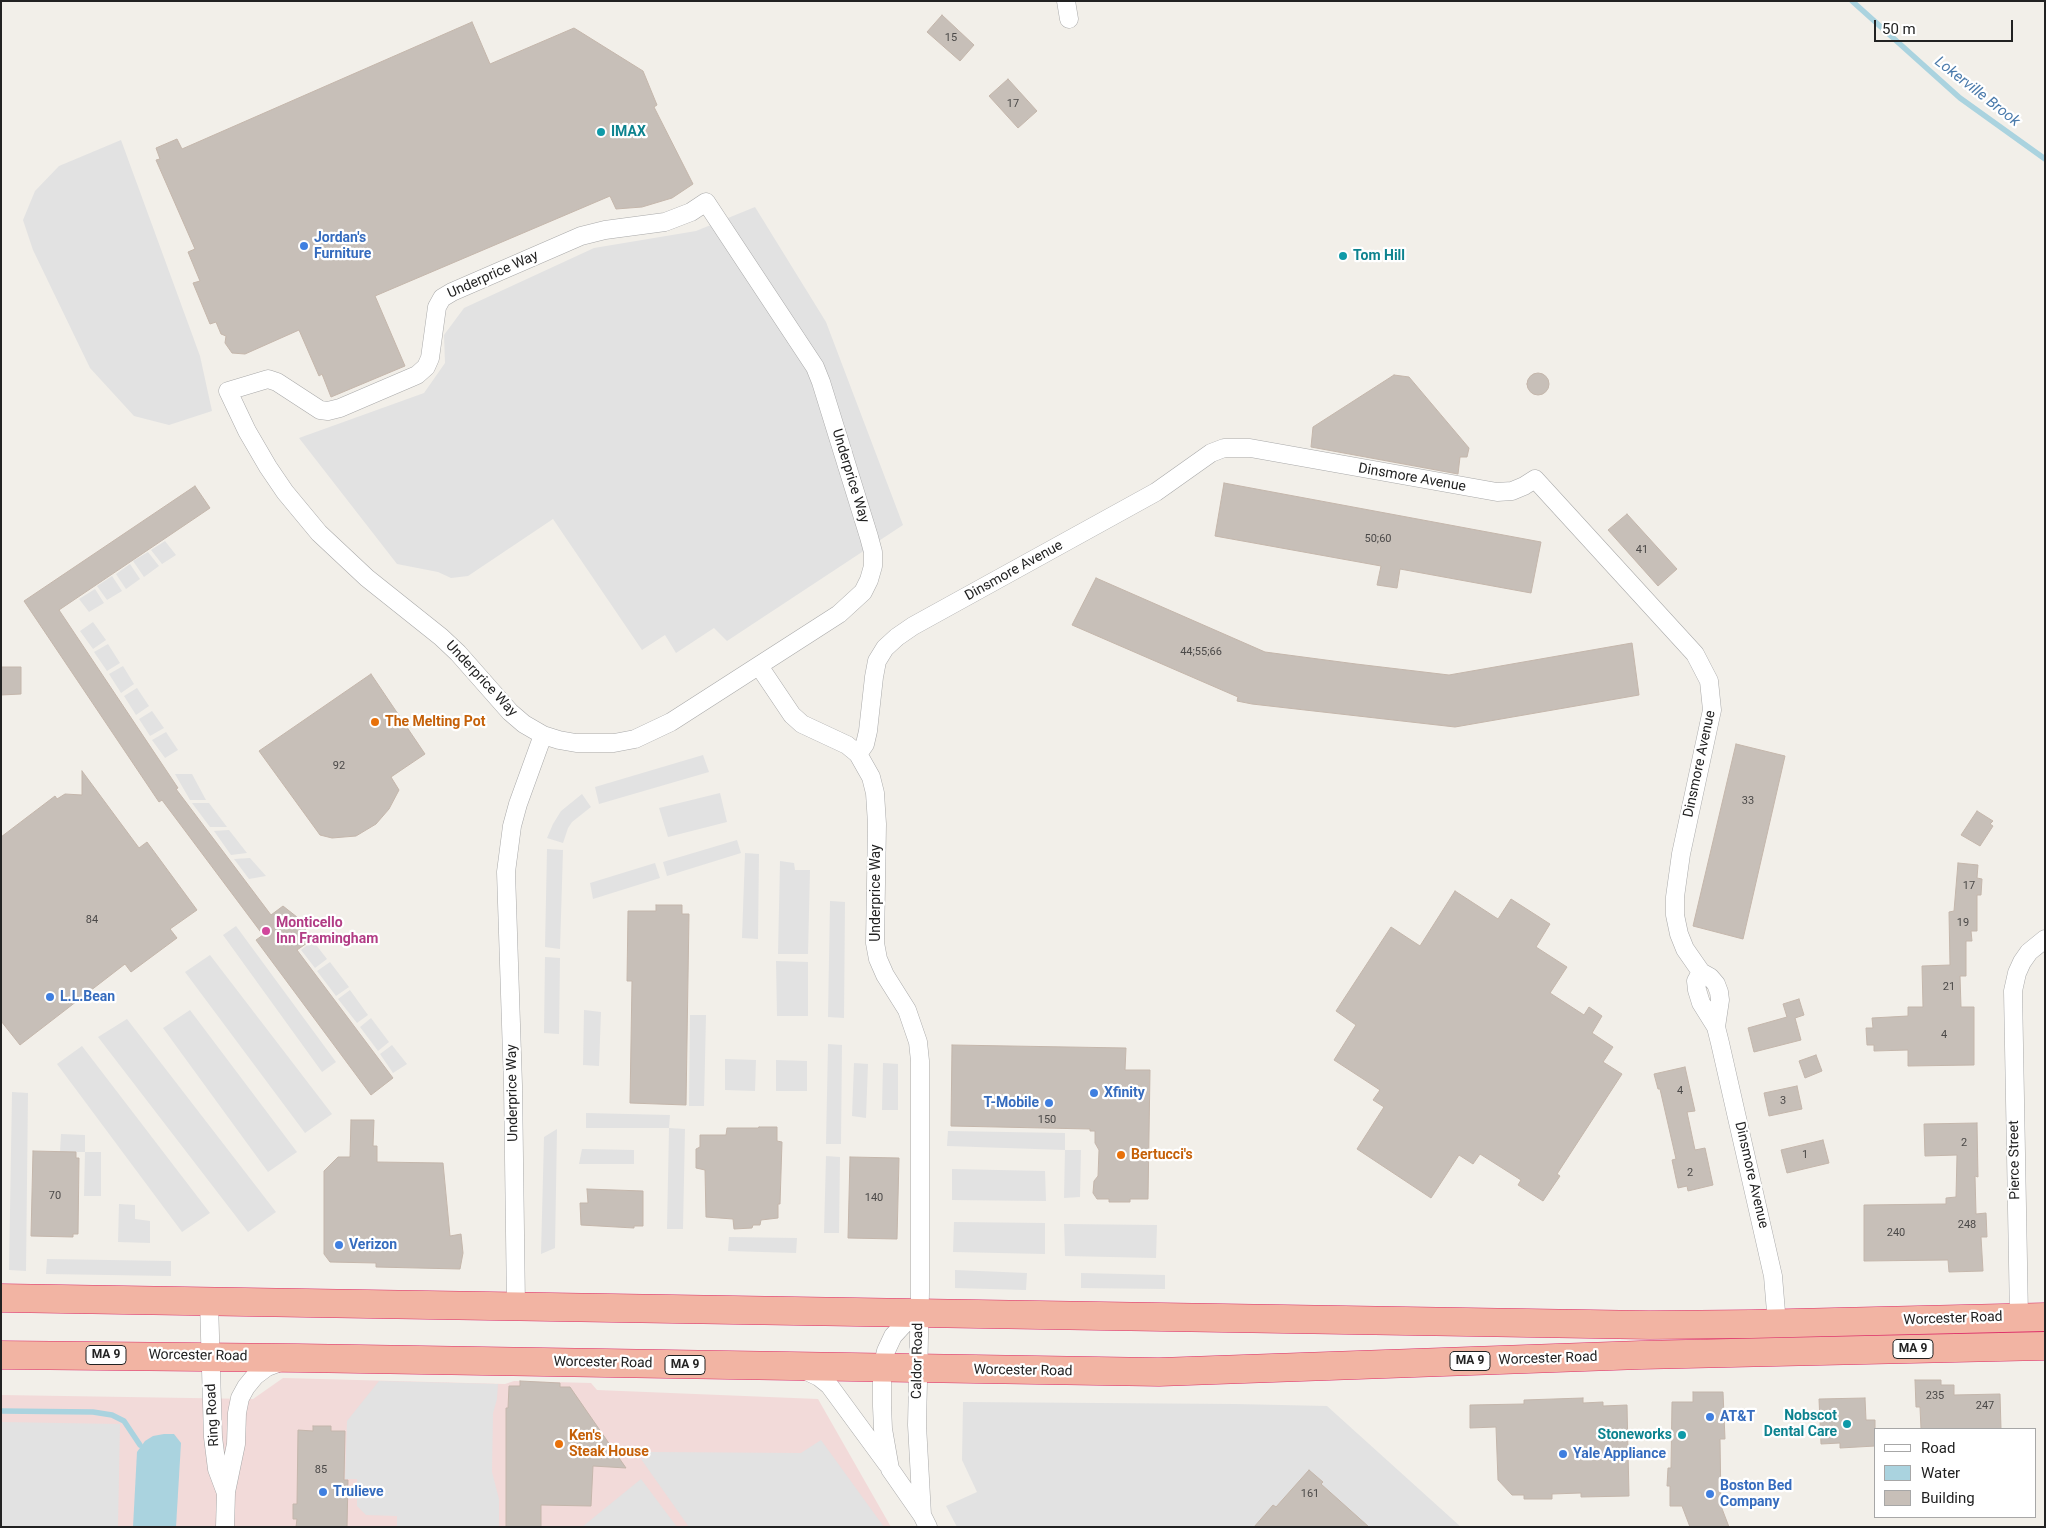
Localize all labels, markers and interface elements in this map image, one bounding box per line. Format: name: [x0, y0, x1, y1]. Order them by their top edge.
scale bar: [1876, 10, 2015, 42]
text: 50 m: [1882, 20, 1916, 38]
house number: 15: [945, 31, 957, 45]
water label: Lokerville Brook: [1931, 53, 2023, 131]
house number: 17: [1007, 97, 1019, 111]
place label: IMAX: [611, 124, 646, 140]
marker: IMAX: [595, 126, 607, 138]
place label: Jordan's Furniture: [314, 230, 371, 262]
marker: Jordan's Furniture: [298, 240, 310, 252]
street label: Underprice Way: [445, 248, 541, 302]
place label: Tom Hill: [1353, 248, 1405, 264]
marker: Tom Hill: [1337, 250, 1349, 262]
street label: Underprice Way: [828, 427, 872, 525]
street label: Dinsmore Avenue: [1357, 460, 1467, 496]
house number: 50;60: [1364, 532, 1392, 546]
street label: Dinsmore Avenue: [962, 537, 1066, 605]
house number: 41: [1636, 543, 1648, 557]
street label: Underprice Way: [442, 638, 520, 720]
house number: 44;55;66: [1180, 645, 1222, 659]
street label: Dinsmore Avenue: [1680, 709, 1720, 819]
place label: The Melting Pot: [385, 714, 485, 730]
marker: The Melting Pot: [369, 716, 381, 728]
house number: 92: [333, 759, 345, 773]
house number: 33: [1742, 794, 1754, 808]
street label: Underprice Way: [868, 844, 884, 942]
house number: 17: [1963, 879, 1975, 893]
house number: 84: [86, 913, 98, 927]
place label: Monticello Inn Framingham: [276, 915, 378, 948]
house number: 19: [1957, 916, 1969, 930]
marker: Monticello Inn Framingham: [260, 925, 272, 937]
house number: 21: [1943, 980, 1955, 994]
place label: L.L.Bean: [60, 989, 115, 1005]
marker: L.L.Bean: [44, 991, 56, 1003]
house number: 4: [1941, 1028, 1947, 1042]
street label: Underprice Way: [504, 1044, 522, 1142]
house number: 4: [1677, 1084, 1683, 1098]
place label: Xfinity: [1104, 1085, 1145, 1101]
marker: Xfinity: [1088, 1087, 1100, 1099]
house number: 3: [1780, 1094, 1786, 1108]
place label: T-Mobile: [984, 1095, 1039, 1111]
marker: T-Mobile: [1043, 1097, 1055, 1109]
house number: 150: [1038, 1113, 1056, 1127]
street label: Dinsmore Avenue: [1731, 1120, 1771, 1230]
street label: Pierce Street: [2006, 1120, 2024, 1200]
house number: 2: [1961, 1136, 1967, 1150]
place label: Bertucci's: [1131, 1147, 1193, 1163]
house number: 1: [1802, 1148, 1808, 1162]
marker: Bertucci's: [1115, 1149, 1127, 1161]
house number: 2: [1687, 1166, 1693, 1180]
house number: 70: [49, 1189, 61, 1203]
house number: 140: [865, 1191, 883, 1205]
house number: 248: [1958, 1218, 1976, 1232]
house number: 240: [1887, 1226, 1905, 1240]
place label: Verizon: [349, 1237, 397, 1253]
marker: Verizon: [333, 1239, 345, 1251]
street label: Worcester Road: [1903, 1309, 2003, 1329]
street label: Caldor Road: [909, 1323, 927, 1399]
road number: MA 9: [1893, 1340, 1933, 1358]
road number: MA 9: [86, 1346, 126, 1364]
street label: Worcester Road: [148, 1347, 248, 1365]
street label: Worcester Road: [1498, 1349, 1598, 1369]
road number: MA 9: [1450, 1352, 1490, 1370]
street label: Worcester Road: [553, 1354, 653, 1372]
road number: MA 9: [665, 1356, 705, 1374]
street label: Worcester Road: [973, 1362, 1073, 1380]
street label: Ring Road: [203, 1383, 223, 1447]
house number: 235: [1926, 1389, 1944, 1403]
house number: 247: [1976, 1399, 1994, 1413]
place label: Nobscot Dental Care: [1764, 1408, 1837, 1440]
place label: AT&T: [1720, 1409, 1755, 1425]
marker: AT&T: [1704, 1411, 1716, 1423]
marker: Nobscot Dental Care: [1841, 1418, 1853, 1430]
place label: Stoneworks: [1598, 1427, 1672, 1443]
place label: Ken's Steak House: [569, 1428, 649, 1460]
legend: [1874, 1428, 2036, 1518]
marker: Stoneworks: [1676, 1429, 1688, 1441]
marker: Ken's Steak House: [553, 1438, 565, 1450]
text: Road: [1921, 1439, 1955, 1457]
place label: Yale Appliance: [1573, 1446, 1666, 1462]
marker: Yale Appliance: [1557, 1448, 1569, 1460]
house number: 85: [315, 1463, 327, 1477]
text: Water: [1921, 1464, 1960, 1482]
place label: Boston Bed Company: [1720, 1478, 1792, 1510]
place label: Trulieve: [333, 1484, 384, 1500]
marker: Trulieve: [317, 1486, 329, 1498]
house number: 161: [1301, 1487, 1319, 1501]
marker: Boston Bed Company: [1704, 1488, 1716, 1500]
text: Building: [1921, 1489, 1975, 1507]

